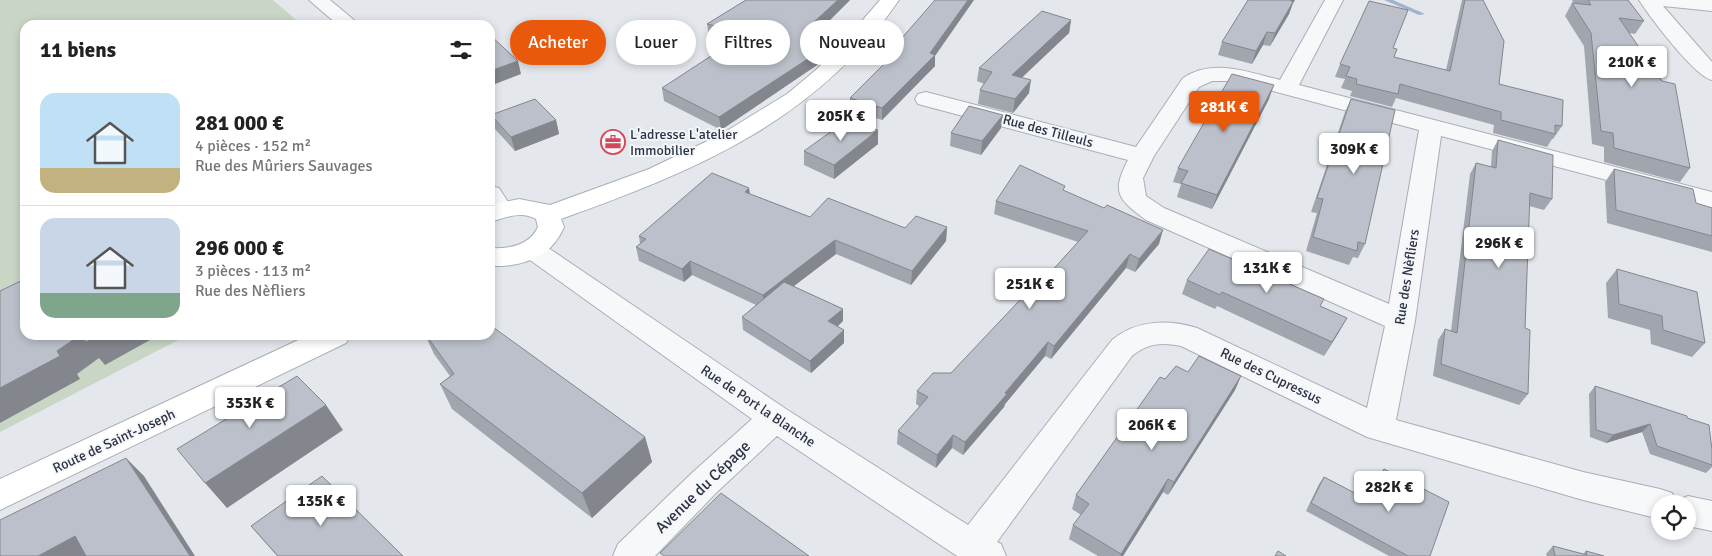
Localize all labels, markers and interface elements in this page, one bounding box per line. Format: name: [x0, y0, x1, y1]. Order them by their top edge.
chip: Acheter: [510, 20, 606, 65]
chip: Louer: [616, 20, 696, 65]
chip: Filtres: [706, 20, 790, 65]
chip: Nouveau: [800, 20, 904, 65]
icon: filters: [447, 36, 475, 64]
text: 11 biens: [40, 37, 116, 63]
pin: 210K €: [1591, 46, 1673, 88]
text: 210K €: [1608, 52, 1656, 72]
pin: 281K €: [1183, 90, 1265, 133]
text: 281K €: [1200, 97, 1248, 117]
pin: 205K €: [800, 100, 882, 142]
text: 205K €: [817, 106, 865, 126]
text: 281 000 €: [195, 110, 284, 136]
street label: Rue des Tilleuls: [1001, 111, 1095, 151]
icon: home: [80, 113, 140, 173]
place label: L'adresse L'atelier Immobilier: [630, 126, 738, 159]
office icon: L'adresse L'atelier Immobilier: [600, 129, 626, 155]
pin: 309K €: [1313, 132, 1395, 175]
text: 4 pièces · 152 m²: [195, 136, 311, 156]
text: 309K €: [1330, 139, 1378, 159]
text: Rue des Mûriers Sauvages: [195, 156, 373, 176]
pin: 296K €: [1458, 226, 1540, 269]
street label: Rue des Nèfliers: [1391, 228, 1423, 326]
text: 296K €: [1475, 233, 1523, 253]
text: 296 000 €: [195, 235, 284, 261]
icon: home: [80, 238, 140, 298]
pin: 131K €: [1226, 252, 1308, 294]
text: 131K €: [1243, 258, 1291, 278]
text: 3 pièces · 113 m²: [195, 261, 311, 281]
pin: 251K €: [989, 268, 1071, 310]
text: 251K €: [1006, 274, 1054, 294]
text: Rue des Nèfliers: [195, 281, 305, 301]
street label: Rue des Cupressus: [1217, 344, 1325, 408]
street label: Rue de Port la Blanche: [698, 361, 818, 451]
pin: 353K €: [209, 386, 291, 429]
text: 353K €: [226, 393, 274, 413]
street label: Route de Saint-Joseph: [50, 405, 178, 477]
pin: 206K €: [1111, 408, 1193, 451]
text: 206K €: [1128, 415, 1176, 435]
street label: Avenue du Cépage: [651, 436, 755, 538]
pin: 282K €: [1348, 470, 1430, 513]
text: 282K €: [1365, 477, 1413, 497]
pin: 135K €: [280, 484, 362, 527]
text: 135K €: [297, 491, 345, 511]
map controls: [1651, 495, 1696, 540]
button: locate: [1651, 495, 1696, 540]

